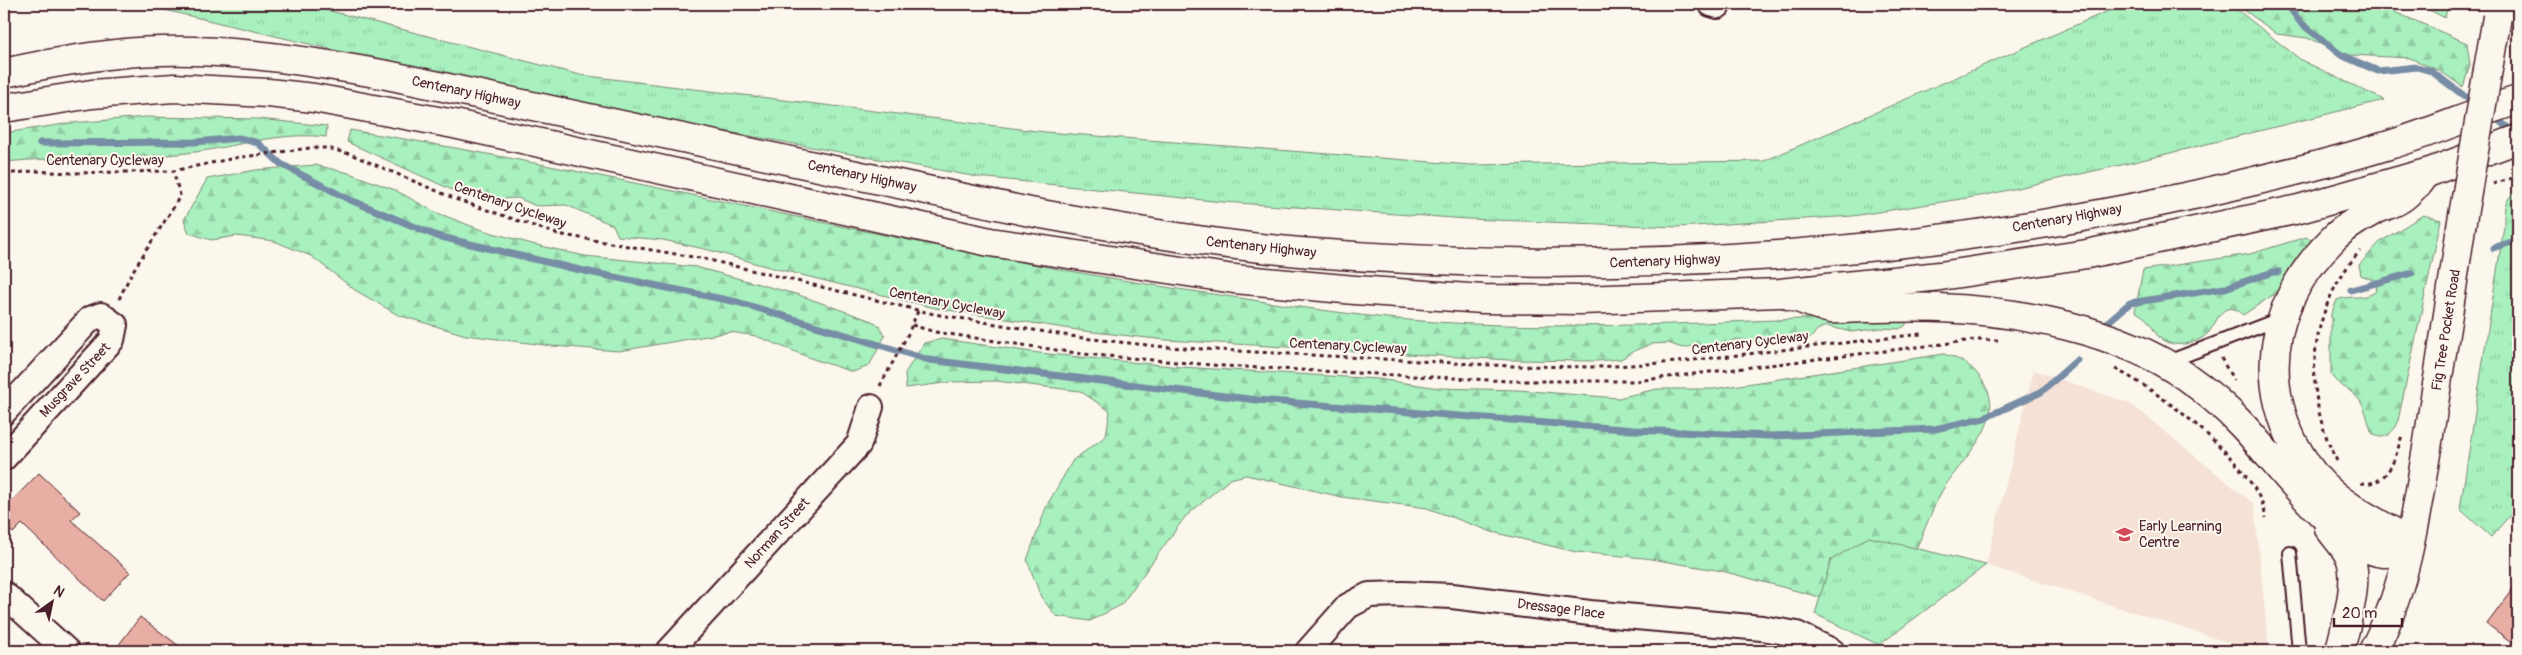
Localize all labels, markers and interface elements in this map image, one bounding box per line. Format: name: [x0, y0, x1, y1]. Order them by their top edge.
street label: Centenary Highway: [410, 72, 522, 112]
street label: Centenary Cycleway: [46, 152, 164, 169]
street label: Centenary Highway: [806, 156, 918, 196]
street label: Centenary Cycleway: [452, 178, 568, 232]
street label: Centenary Highway: [2011, 200, 2123, 236]
street label: Centenary Highway: [1205, 233, 1317, 261]
street label: Centenary Highway: [1609, 251, 1721, 271]
street label: Fig Tree Pocket Road: [2428, 268, 2464, 392]
street label: Centenary Cycleway: [888, 283, 1006, 323]
street label: Centenary Cycleway: [1691, 327, 1809, 359]
street label: Centenary Cycleway: [1289, 334, 1407, 358]
street label: Musgrave Street: [36, 339, 114, 421]
street label: Norman Street: [741, 494, 813, 572]
place label: Early Learning Centre: [2139, 518, 2222, 551]
school or university icon: Early Learning Centre: [2115, 524, 2135, 544]
north arrow: [28, 578, 78, 628]
text: N: [50, 582, 67, 601]
street label: Dressage Place: [1516, 595, 1606, 623]
scale bar: [2334, 595, 2402, 627]
text: 20 m: [2342, 604, 2377, 623]

